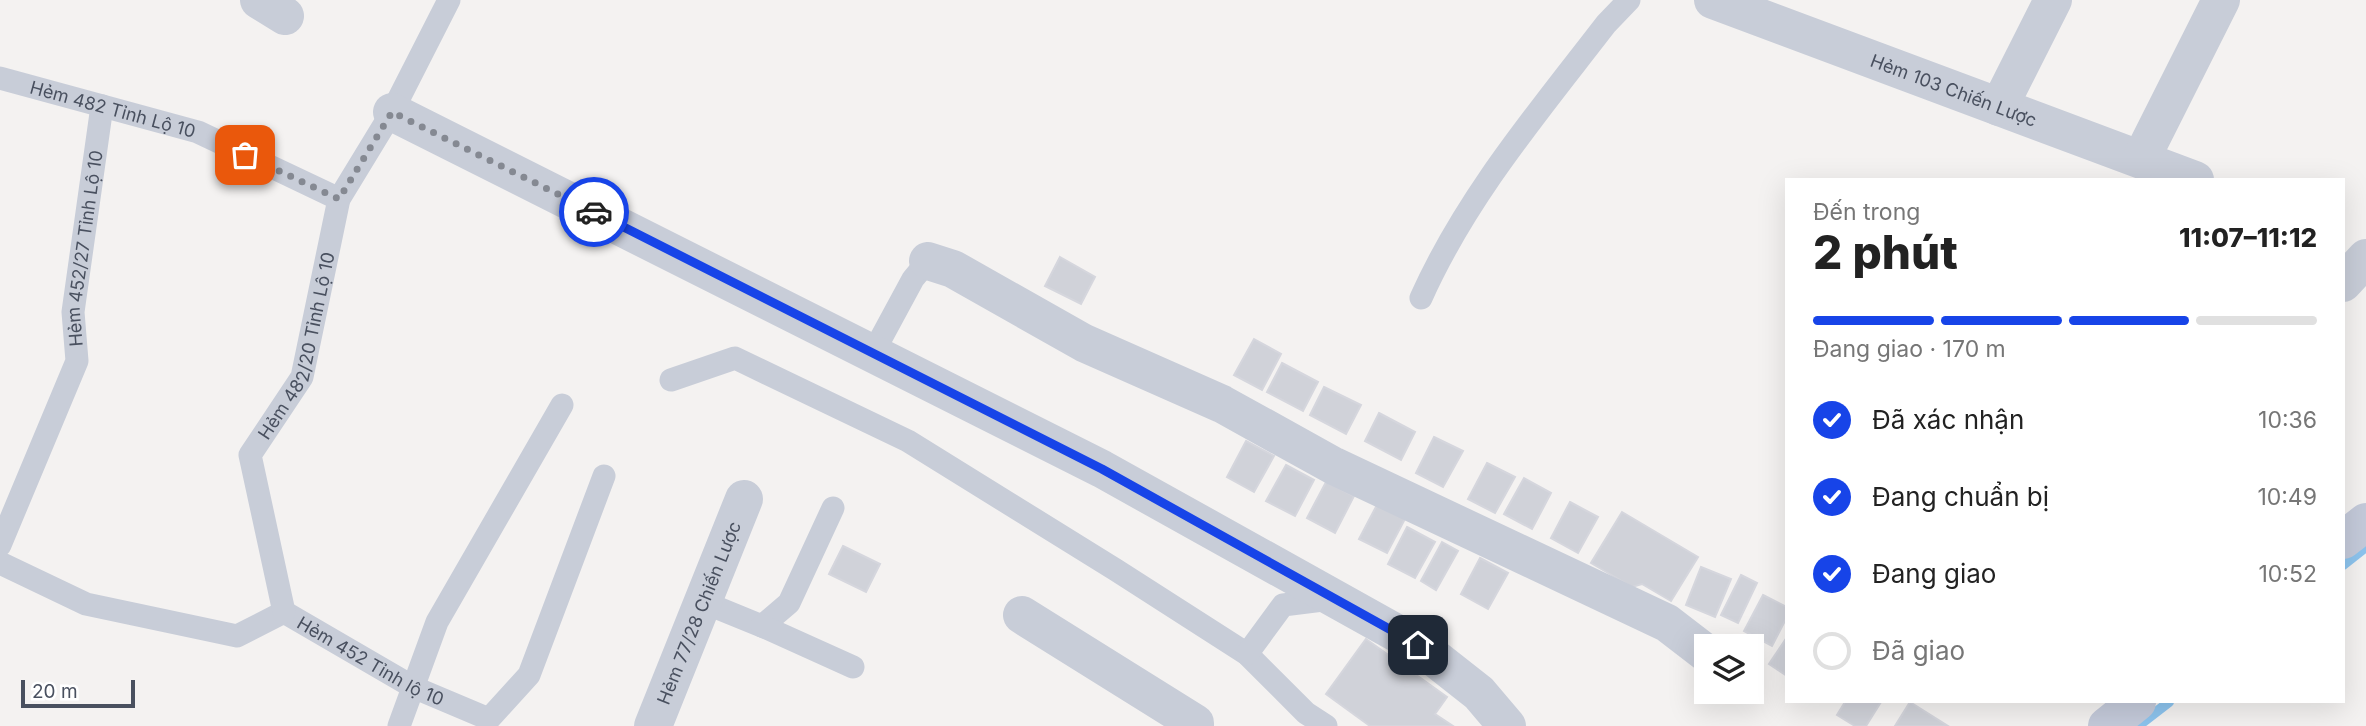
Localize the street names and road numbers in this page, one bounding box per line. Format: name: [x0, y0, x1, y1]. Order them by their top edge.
street label: Hẻm 103 Chiến Lược: [1868, 49, 2040, 130]
street label: Hẻm 482 Tỉnh Lộ 10: [28, 76, 198, 141]
street label: Hẻm 452/27 Tỉnh Lộ 10: [62, 149, 106, 347]
street label: Hẻm 482/20 Tỉnh Lộ 10: [253, 250, 338, 443]
street label: Hẻm 77/28 Chiến Lược: [652, 518, 744, 707]
street label: Hẻm 452 Tỉnh lộ 10: [294, 612, 447, 709]

